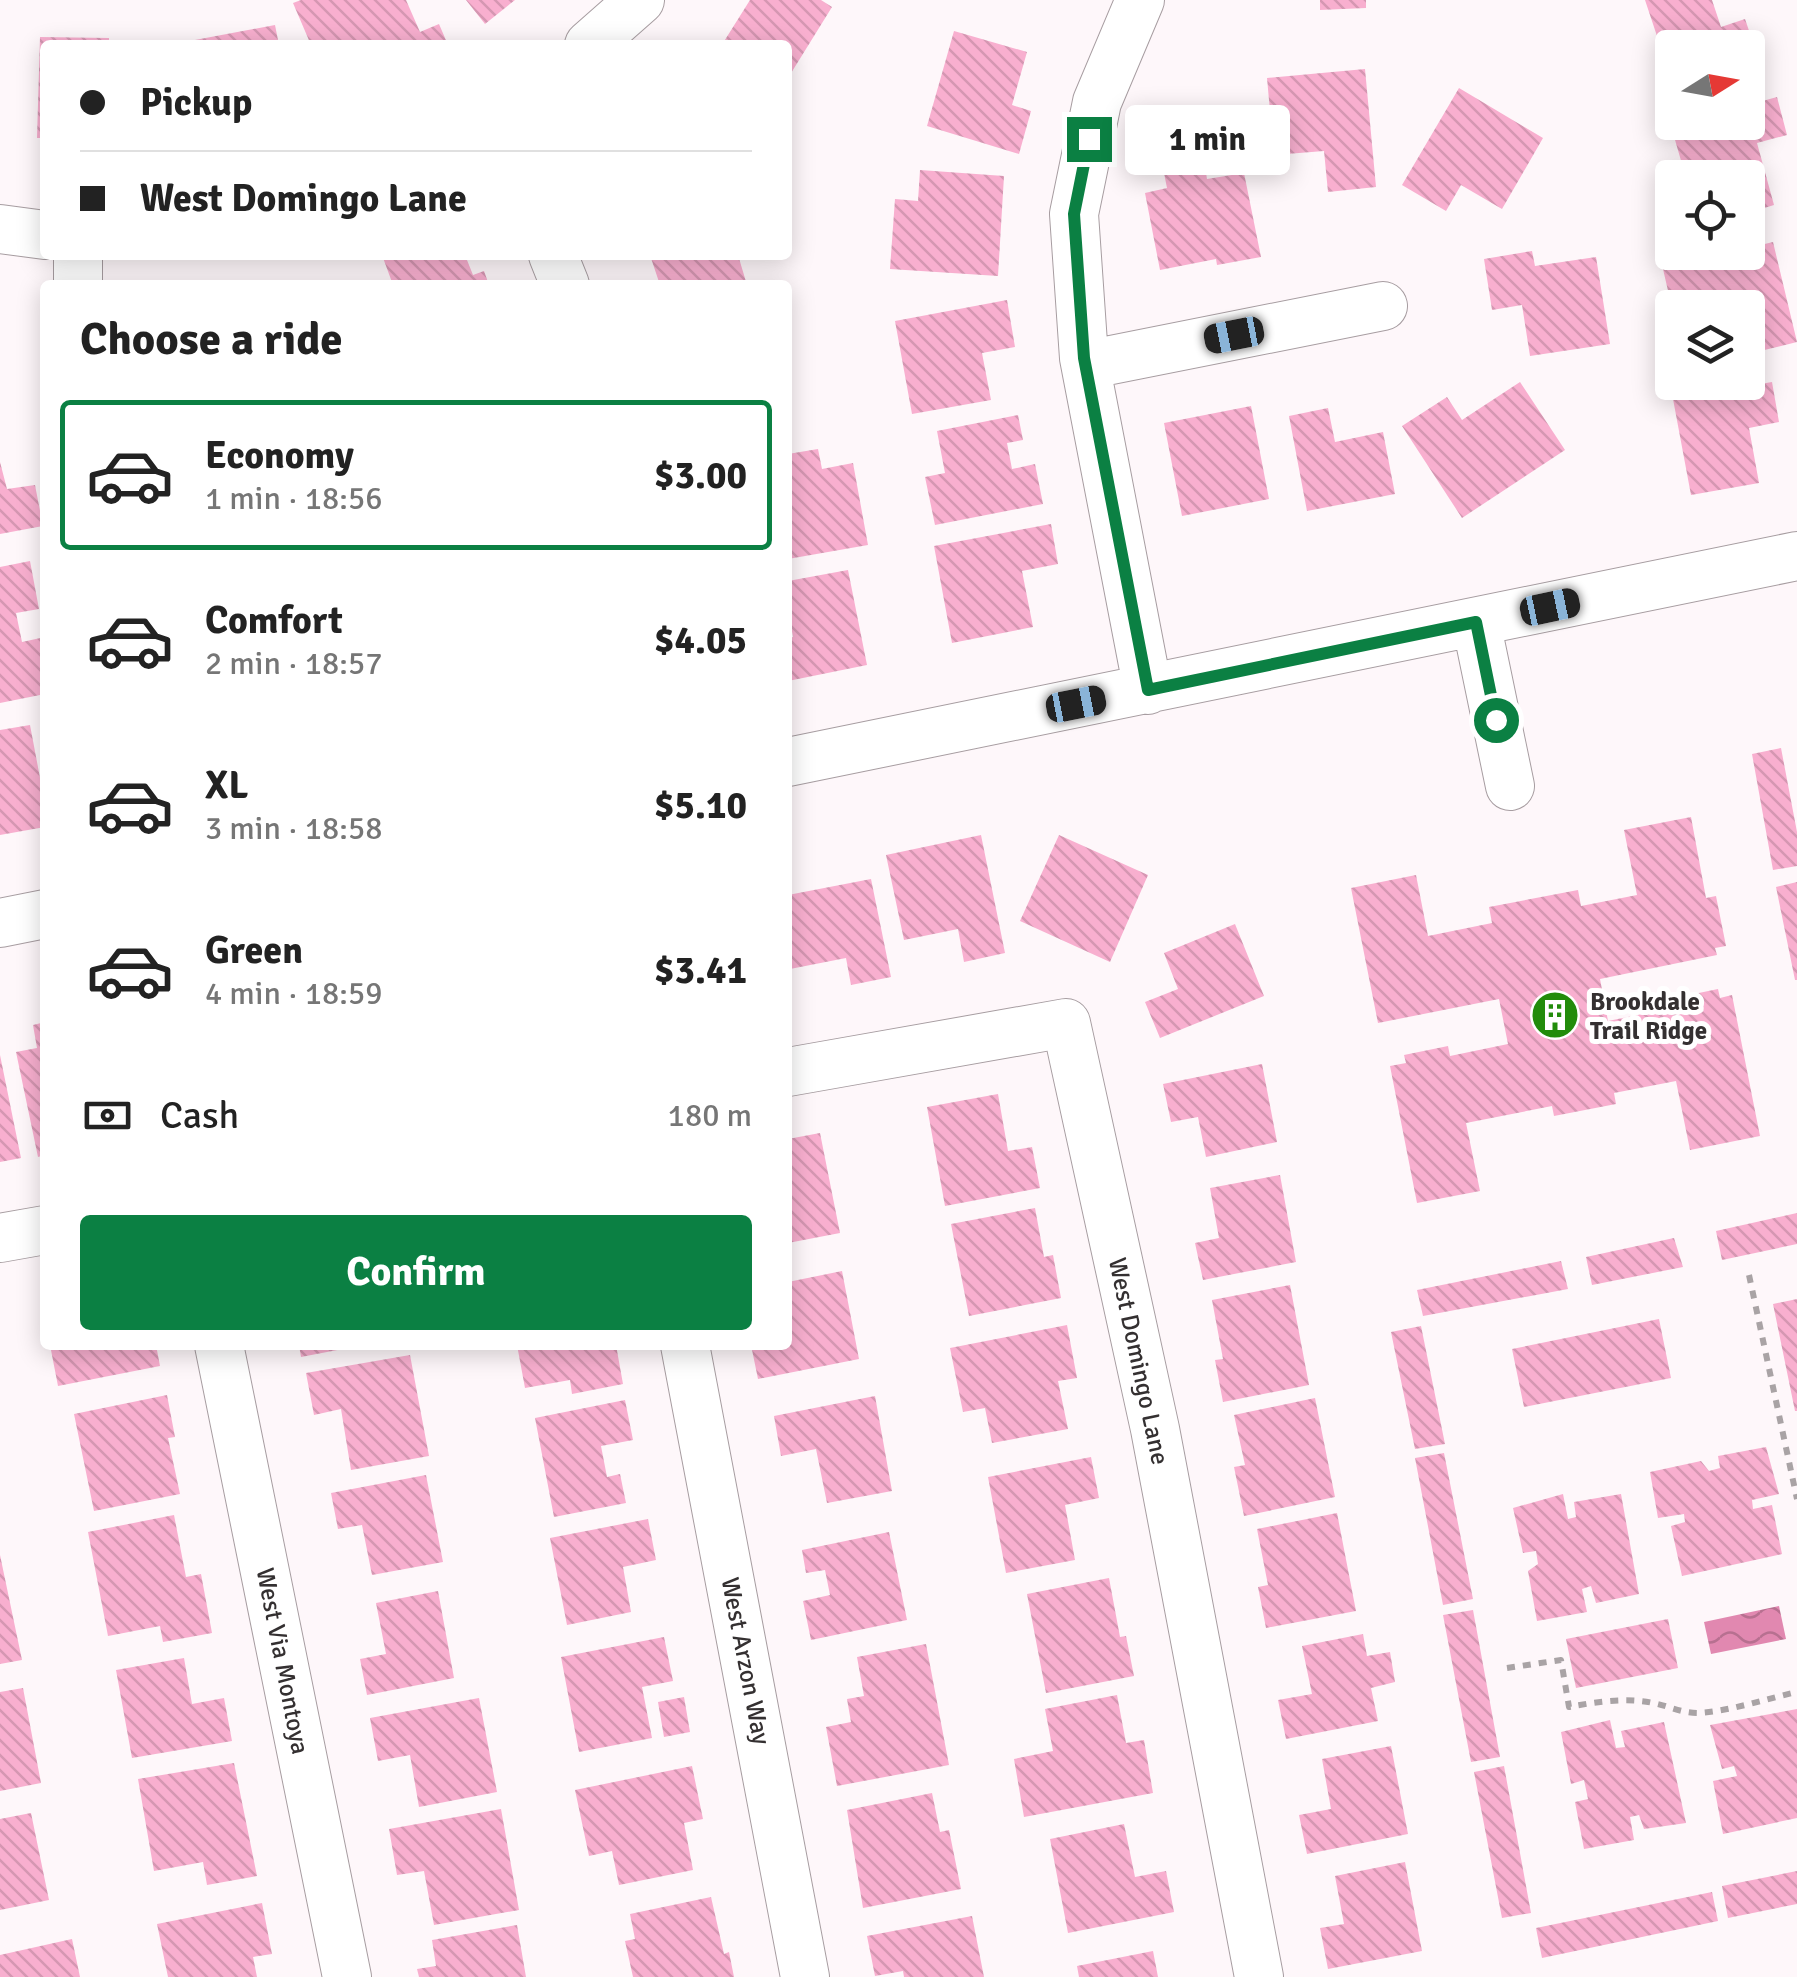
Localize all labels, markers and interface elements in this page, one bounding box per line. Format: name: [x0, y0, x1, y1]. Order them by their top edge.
north arrow: [1655, 30, 1765, 140]
map controls: [1655, 30, 1765, 400]
text: Pickup: [140, 79, 252, 126]
callout: 1 min: [1124, 104, 1289, 174]
route end: [1067, 117, 1112, 162]
text: 1 min: [1169, 120, 1246, 159]
button: locate: [1655, 160, 1765, 270]
text: West Domingo Lane: [140, 175, 467, 222]
button: layers: [1655, 290, 1765, 400]
text: Choose a ride: [80, 312, 343, 367]
car: [1202, 315, 1266, 355]
icon: car: [85, 430, 175, 520]
text: Economy: [205, 432, 354, 479]
text: $3.00: [654, 452, 747, 499]
text: 1 min · 18:56: [205, 479, 383, 518]
car: [1518, 586, 1582, 628]
icon: car: [85, 595, 175, 685]
text: Comfort: [205, 597, 343, 644]
text: $4.05: [654, 617, 747, 664]
text: 2 min · 18:57: [205, 644, 383, 683]
car: [1044, 684, 1108, 724]
route start: [1474, 698, 1519, 743]
icon: car: [85, 760, 175, 850]
text: XL: [205, 762, 248, 809]
text: $5.10: [654, 782, 747, 829]
text: 3 min · 18:58: [205, 809, 383, 848]
icon: car: [85, 925, 175, 1015]
text: Green: [205, 927, 303, 974]
text: $3.41: [654, 947, 747, 994]
text: 4 min · 18:59: [205, 974, 383, 1013]
place label: Brookdale Trail Ridge: [1590, 986, 1707, 1046]
building icon: Brookdale Trail Ridge: [1529, 989, 1581, 1041]
icon: cash: [80, 1088, 135, 1143]
text: Cash: [160, 1092, 239, 1139]
text: 180 m: [668, 1096, 752, 1135]
button: Confirm: [80, 1215, 752, 1330]
street label: West Domingo Lane: [1102, 1255, 1176, 1467]
street label: West Via Montoya: [250, 1565, 316, 1757]
street label: West Arzon Way: [715, 1575, 777, 1748]

